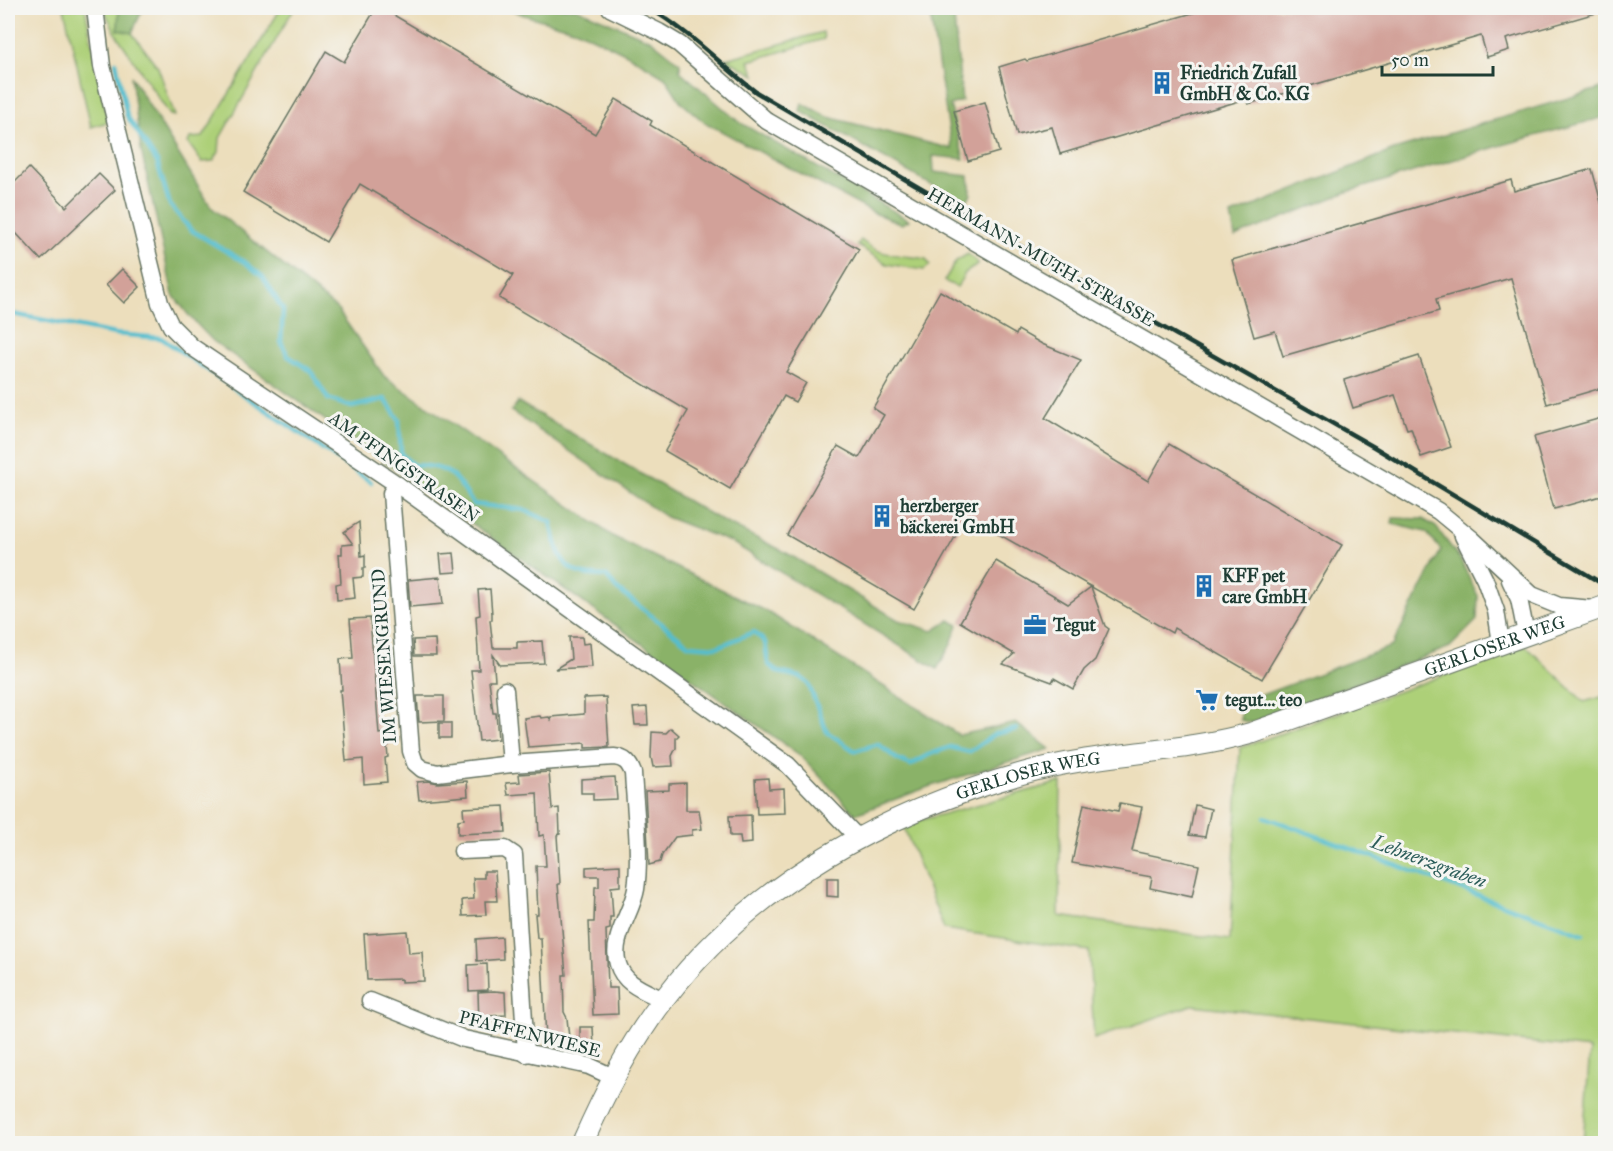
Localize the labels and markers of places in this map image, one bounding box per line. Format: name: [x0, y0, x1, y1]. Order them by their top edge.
place label: Friedrich Zufall GmbH & Co. KG: [1180, 62, 1310, 105]
building icon: Friedrich Zufall GmbH & Co. KG: [1149, 70, 1175, 96]
place label: herzberger bäckerei GmbH: [899, 495, 1015, 538]
building icon: herzberger bäckerei GmbH: [869, 503, 895, 529]
place label: KFF pet care GmbH: [1222, 565, 1308, 608]
building icon: KFF pet care GmbH: [1191, 573, 1217, 599]
office icon: Tegut: [1022, 612, 1048, 638]
place label: Tegut: [1052, 614, 1097, 637]
supermarket icon: tegut… teo: [1194, 687, 1220, 713]
place label: tegut… teo: [1224, 689, 1302, 712]

